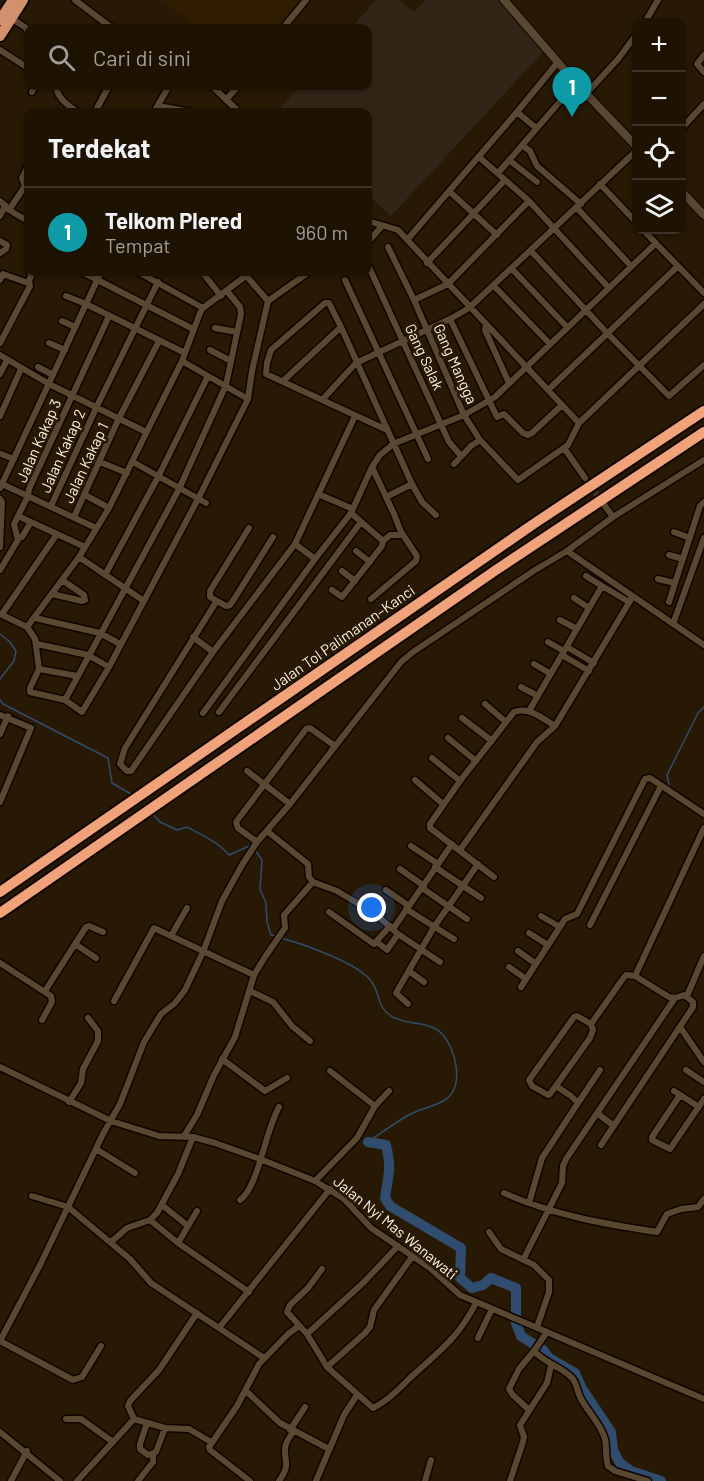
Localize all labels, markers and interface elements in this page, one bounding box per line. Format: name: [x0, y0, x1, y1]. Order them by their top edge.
map controls: [632, 18, 686, 234]
button: +: [632, 18, 686, 72]
search box: [24, 24, 372, 90]
icon: search: [45, 41, 78, 74]
text: Cari di sini: [93, 44, 191, 70]
pin: 1: [552, 68, 592, 117]
button: −: [632, 72, 686, 126]
button: locate: [632, 126, 686, 180]
text: Terdekat: [48, 132, 150, 163]
button: layers: [632, 180, 686, 234]
text: Telkom Plered: [105, 207, 242, 233]
text: 1: [64, 220, 71, 244]
text: 960 m: [295, 220, 348, 244]
text: Tempat: [105, 233, 171, 257]
street label: Gang Salak: [402, 321, 448, 393]
street label: Gang Mangga: [430, 321, 482, 407]
street label: Jalan Kakap 3: [12, 396, 64, 485]
street label: Jalan Kakap 2: [36, 406, 89, 495]
street label: Jalan Kakap 1: [59, 419, 112, 506]
street label: Jalan Tol Palimanan–Kanci: [267, 581, 418, 694]
your location: [357, 893, 386, 922]
street label: Jalan Nyi Mas Wanawati: [330, 1172, 461, 1283]

